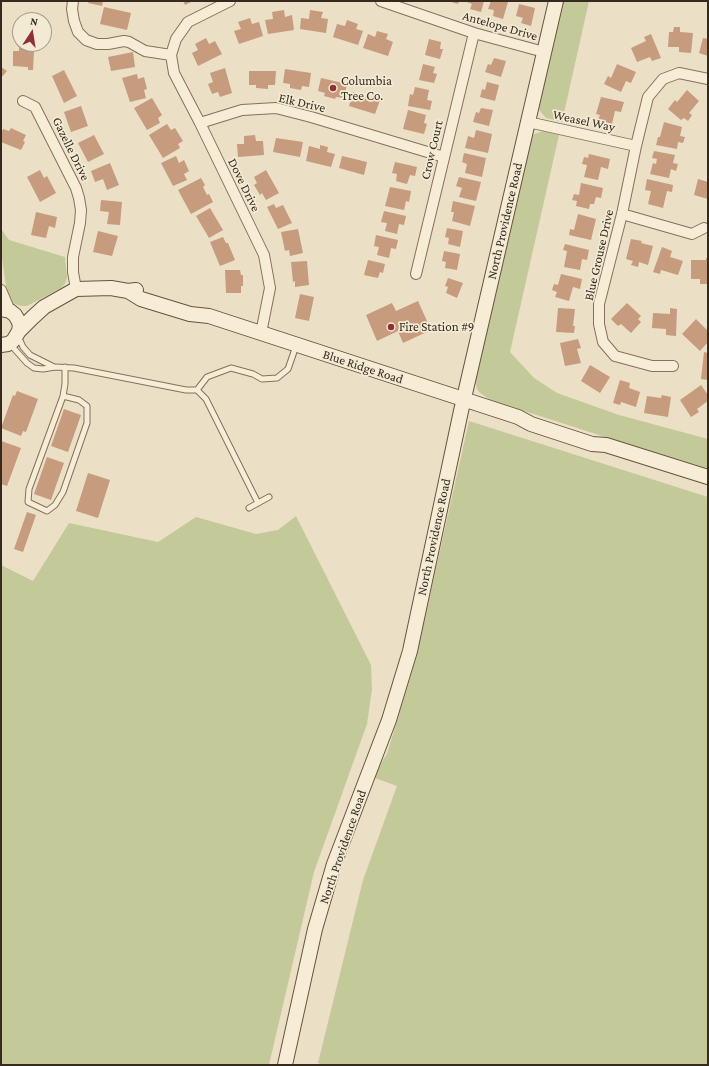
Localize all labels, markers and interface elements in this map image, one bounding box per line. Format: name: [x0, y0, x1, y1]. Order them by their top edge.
street label: Antelope Drive: [461, 8, 539, 44]
north arrow: [12, 12, 52, 52]
text: N: [29, 15, 39, 28]
place label: Columbia Tree Co.: [341, 73, 392, 104]
marker: Columbia Tree Co.: [328, 83, 338, 93]
street label: Elk Drive: [277, 90, 327, 116]
street label: Weasel Way: [552, 107, 616, 135]
street label: Gazelle Drive: [49, 115, 93, 183]
street label: Crow Court: [418, 119, 446, 181]
street label: Dove Drive: [224, 156, 264, 214]
street label: North Providence Road: [484, 161, 526, 281]
street label: Blue Grouse Drive: [581, 208, 617, 302]
place label: Fire Station #9: [399, 319, 474, 335]
marker: Fire Station #9: [386, 322, 396, 332]
street label: Blue Ridge Road: [321, 347, 405, 387]
street label: North Providence Road: [414, 477, 454, 597]
street label: North Providence Road: [316, 788, 370, 906]

